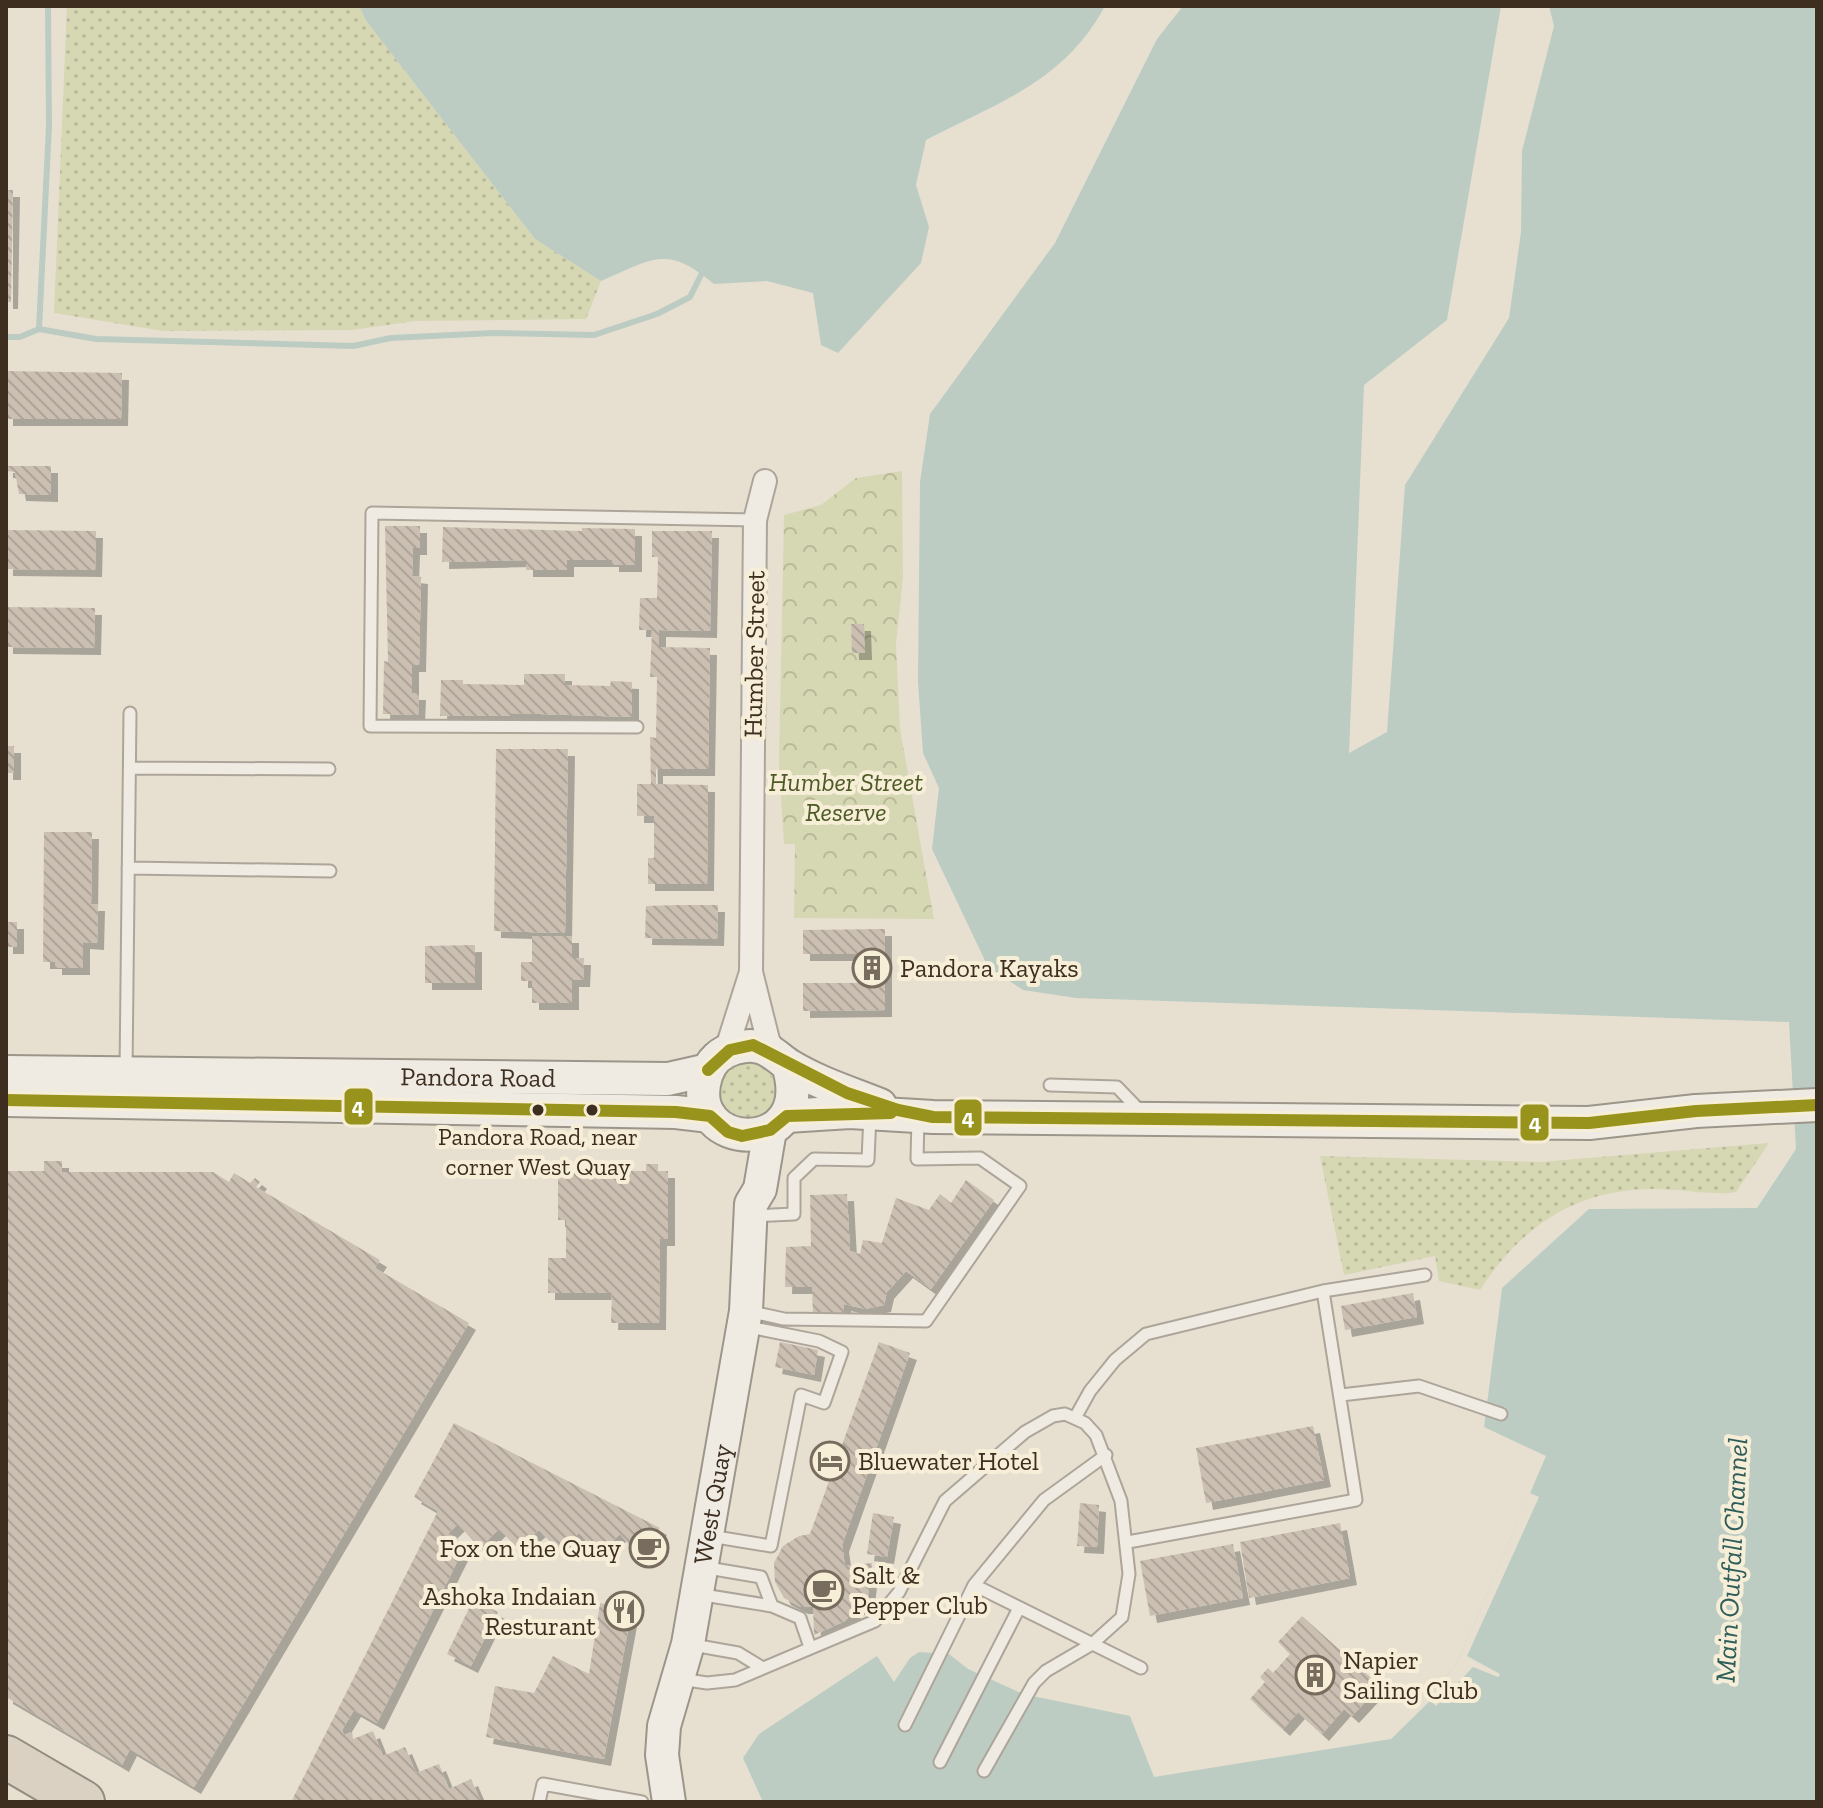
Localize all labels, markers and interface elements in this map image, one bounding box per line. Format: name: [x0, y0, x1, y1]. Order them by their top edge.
street label: Humber Street: [737, 570, 771, 738]
park label: Humber Street Reserve: [769, 766, 923, 828]
building icon: Pandora Kayaks: [851, 947, 893, 989]
place label: Pandora Kayaks: [900, 952, 1079, 984]
street label: Pandora Road: [400, 1060, 556, 1094]
line badge: 4: [343, 1087, 374, 1126]
text: 4: [352, 1093, 365, 1120]
line badge: 4: [953, 1098, 983, 1137]
marker: Pandora Road, near corner West Quay: [530, 1102, 546, 1118]
unlabelled marker: [584, 1102, 600, 1118]
line badge: 4: [1519, 1103, 1550, 1142]
text: 4: [962, 1104, 975, 1131]
text: 4: [1529, 1109, 1542, 1136]
place label: Pandora Road, near corner West Quay: [438, 1122, 638, 1181]
water label: Main Outfall Channel: [1709, 1437, 1754, 1683]
hotel icon: Bluewater Hotel: [809, 1440, 851, 1482]
street label: West Quay: [686, 1441, 739, 1567]
place label: Bluewater Hotel: [858, 1445, 1039, 1477]
cafe icon: Fox on the Quay: [628, 1527, 670, 1569]
place label: Fox on the Quay: [439, 1532, 622, 1564]
place label: Salt & Pepper Club: [852, 1559, 988, 1621]
cafe icon: Salt & Pepper Club: [803, 1569, 845, 1611]
place label: Ashoka Indaian Resturant: [423, 1580, 596, 1642]
restaurant icon: Ashoka Indaian Resturant: [603, 1590, 645, 1632]
place label: Napier Sailing Club: [1343, 1644, 1478, 1706]
building icon: Napier Sailing Club: [1294, 1654, 1336, 1696]

